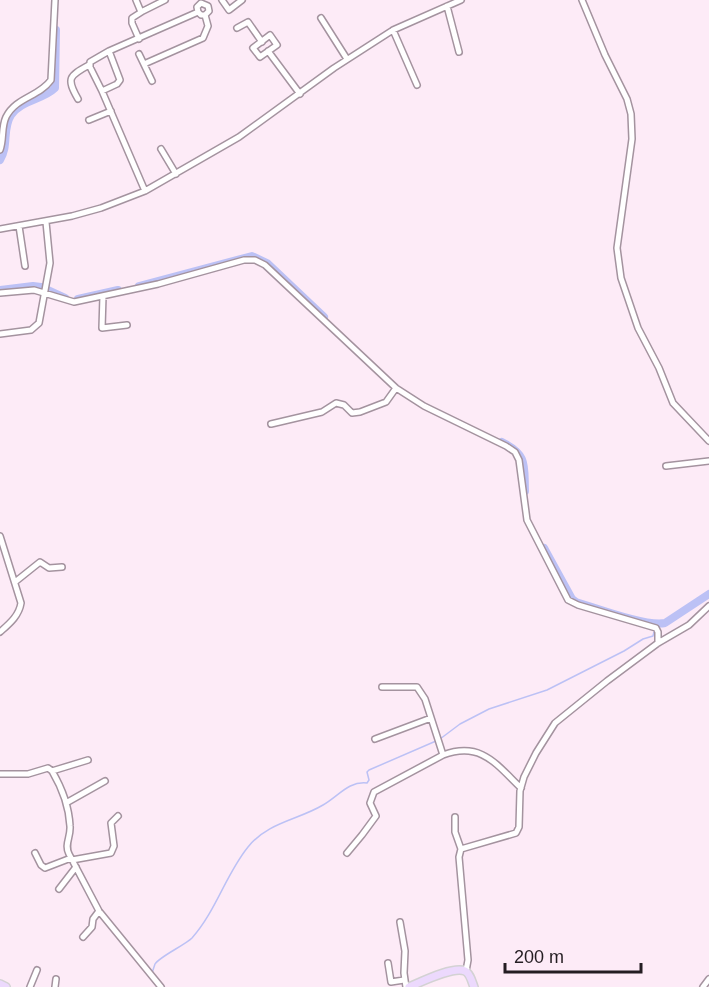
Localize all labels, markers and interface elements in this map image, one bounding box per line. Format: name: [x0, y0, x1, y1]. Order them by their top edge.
scale bar: [505, 936, 642, 974]
text: 200 m: [514, 947, 564, 967]

